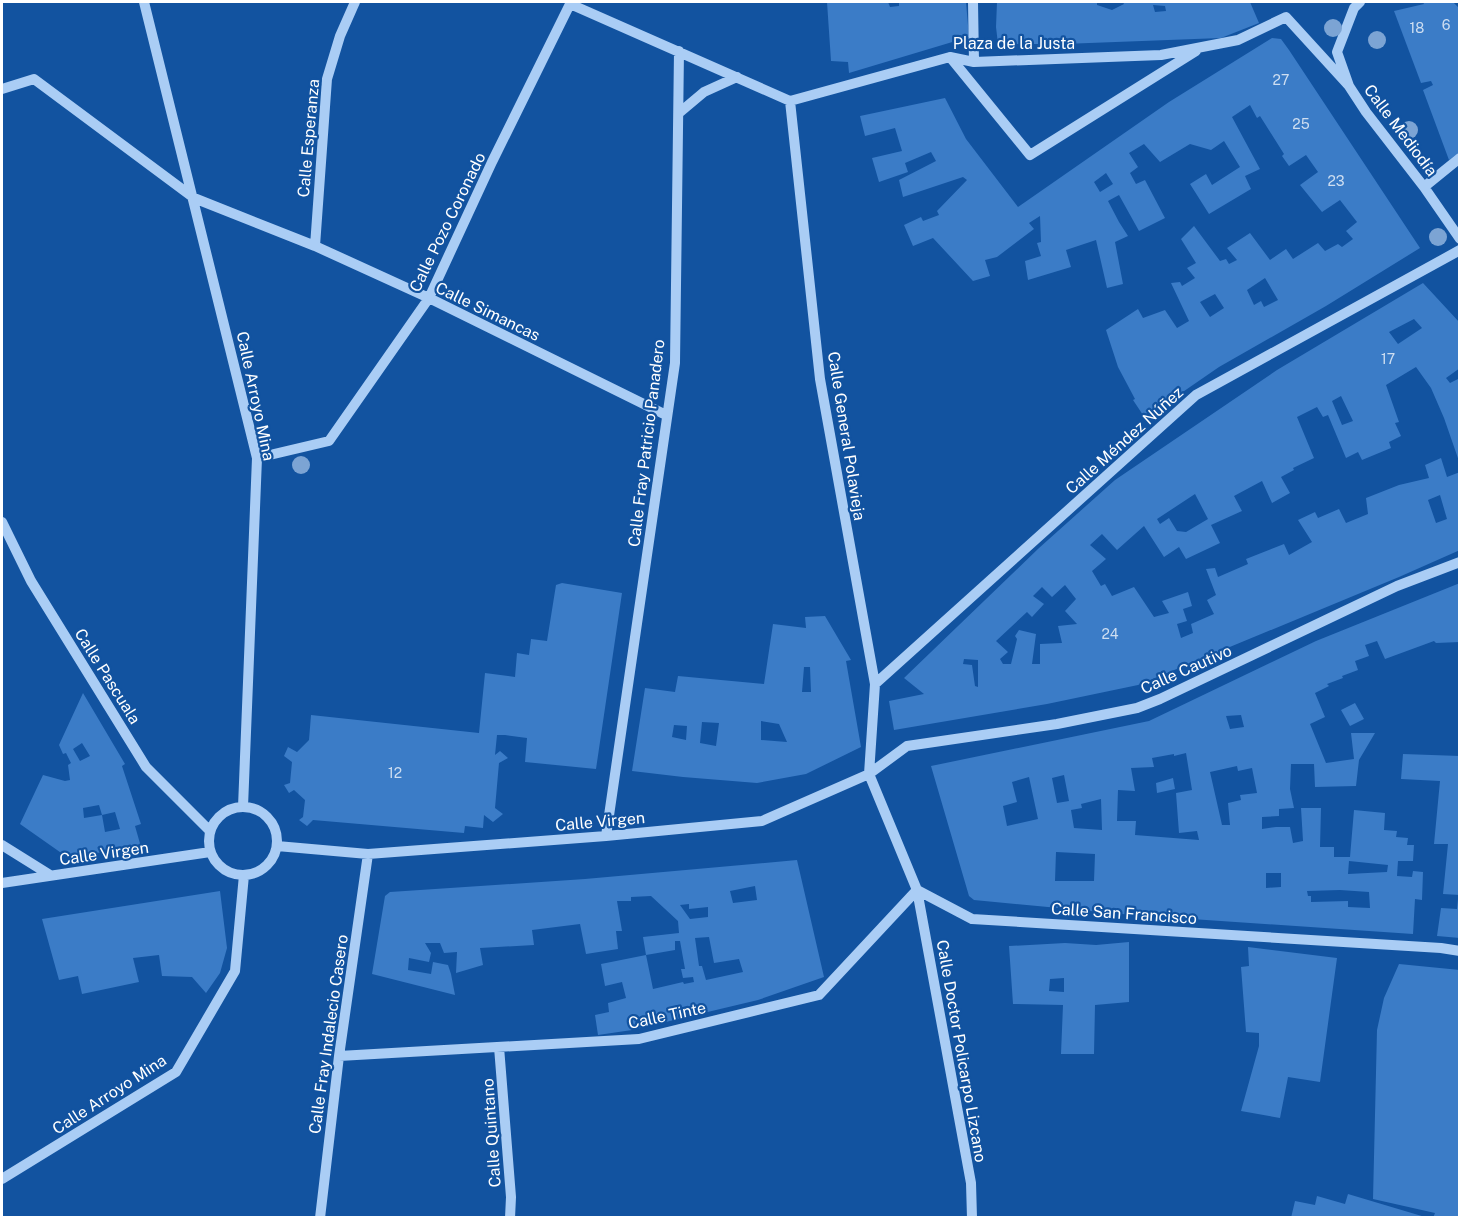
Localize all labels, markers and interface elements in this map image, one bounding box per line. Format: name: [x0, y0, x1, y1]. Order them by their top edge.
house number: 6: [1442, 17, 1451, 33]
house number: 18: [1410, 20, 1424, 36]
street label: Plaza de la Justa: [953, 34, 1075, 53]
house number: 27: [1273, 72, 1289, 88]
street label: Calle Esperanza: [294, 78, 323, 198]
street label: Calle Mediodía: [1360, 81, 1441, 180]
house number: 25: [1292, 116, 1310, 132]
street label: Calle Pozo Coronado: [405, 149, 489, 295]
house number: 23: [1327, 173, 1345, 189]
street label: Calle Simancas: [432, 278, 543, 345]
street label: Calle Arroyo Mina: [233, 330, 279, 463]
street label: Calle Fray Patricio Panadero: [624, 338, 669, 548]
street label: Calle General Polavieja: [824, 350, 869, 522]
house number: 17: [1381, 351, 1395, 367]
street label: Calle Méndez Núñez: [1062, 383, 1187, 498]
street label: Calle Pascuala: [71, 625, 145, 728]
house number: 24: [1101, 626, 1119, 642]
street label: Calle Cautivo: [1138, 641, 1235, 698]
house number: 12: [388, 765, 402, 781]
street label: Calle Virgen: [554, 808, 646, 835]
street label: Calle Virgen: [58, 838, 150, 869]
street label: Calle San Francisco: [1050, 899, 1198, 928]
street label: Calle Fray Indalecio Casero: [305, 933, 352, 1135]
street label: Calle Doctor Policarpo Lizcano: [933, 938, 990, 1164]
street label: Calle Tinte: [626, 998, 708, 1033]
street label: Calle Arroyo Mina: [49, 1051, 170, 1138]
street label: Calle Quintano: [478, 1078, 505, 1188]

